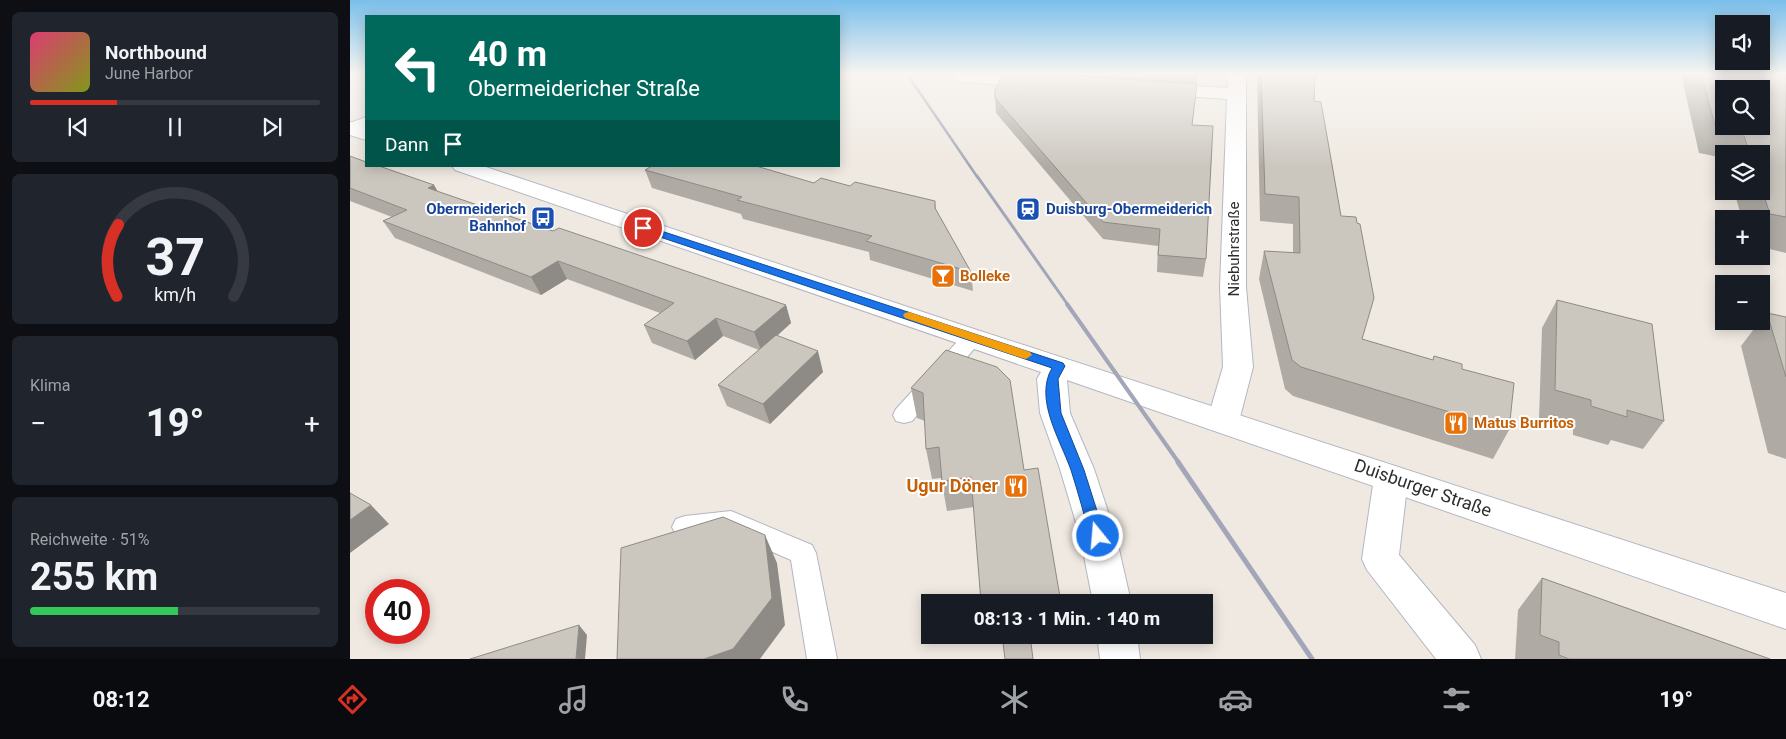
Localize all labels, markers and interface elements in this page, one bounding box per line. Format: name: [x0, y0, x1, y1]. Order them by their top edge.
map controls: [1715, 15, 1770, 330]
button: sound: [1715, 15, 1770, 70]
text: 40 m: [468, 34, 547, 75]
icon: left: [385, 35, 450, 100]
text: Northbound: [105, 41, 207, 64]
text: June Harbor: [105, 64, 193, 83]
text: Obermeidericher Straße: [468, 76, 700, 101]
button: search: [1715, 80, 1770, 135]
icon: previous: [64, 113, 92, 141]
icon: pause: [161, 113, 189, 141]
icon: next: [258, 113, 286, 141]
icon: arrive: [439, 130, 467, 158]
text: Dann: [385, 133, 429, 156]
button: layers: [1715, 145, 1770, 200]
station icon: Duisburg-Obermeiderich: [1015, 196, 1041, 222]
place label: Obermeiderich Bahnhof: [426, 200, 527, 235]
place label: Duisburg-Obermeiderich: [1046, 200, 1212, 218]
street label: Niebuhrstraße: [1225, 202, 1243, 296]
bus stop icon: Obermeiderich Bahnhof: [530, 205, 556, 231]
pin: [622, 207, 664, 249]
button: +: [1715, 210, 1770, 265]
icon: arrive: [629, 214, 657, 242]
text: 37: [145, 227, 205, 288]
bar icon: Bolleke: [930, 263, 956, 289]
place label: Bolleke: [960, 267, 1010, 285]
button: −: [1715, 275, 1770, 330]
text: km/h: [154, 284, 196, 305]
text: Klima: [30, 376, 71, 395]
text: 19°: [146, 401, 204, 445]
text: −: [30, 407, 46, 440]
text: +: [304, 407, 320, 440]
restaurant icon: Matus Burritos: [1443, 410, 1469, 436]
place label: Matus Burritos: [1474, 414, 1574, 432]
street label: Duisburger Straße: [1352, 454, 1495, 521]
restaurant icon: Ugur Döner: [1003, 473, 1029, 499]
place label: Ugur Döner: [906, 475, 998, 496]
position arrow: [1071, 509, 1123, 561]
text: Reichweite · 51%: [30, 530, 149, 549]
text: 255 km: [30, 555, 158, 599]
speed limit sign: 40: [365, 579, 430, 644]
text: 08:13 · 1 Min. · 140 m: [974, 607, 1160, 630]
icon: directions: [335, 682, 370, 717]
icon: music: [556, 682, 591, 717]
icon: phone: [777, 682, 812, 717]
icon: climate: [997, 682, 1032, 717]
icon: car: [1218, 682, 1253, 717]
icon: filters: [1439, 682, 1474, 717]
text: 08:12: [93, 687, 150, 712]
text: 19°: [1659, 687, 1693, 712]

